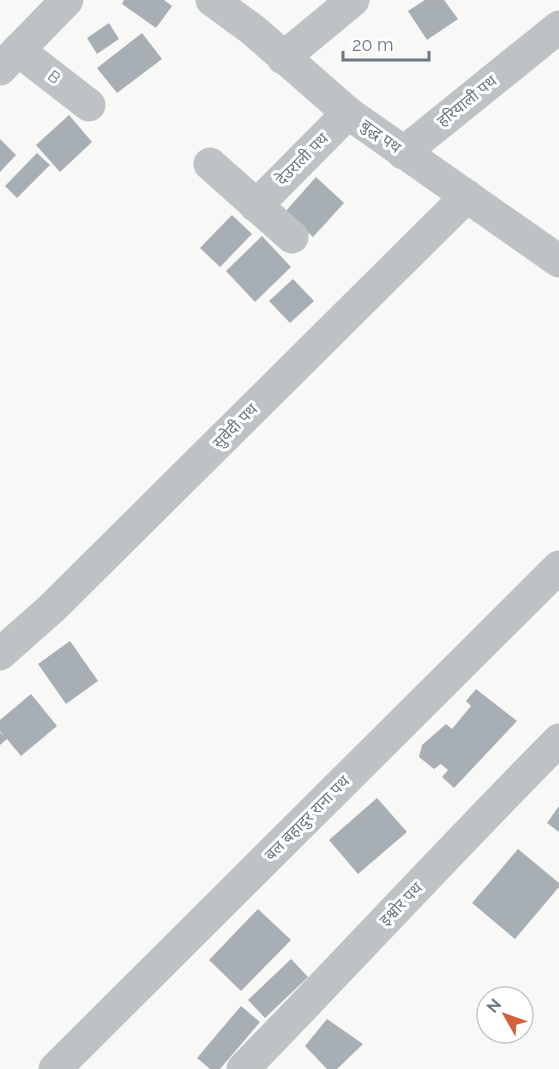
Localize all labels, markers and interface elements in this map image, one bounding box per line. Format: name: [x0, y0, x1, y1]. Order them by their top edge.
scale bar: [343, 24, 428, 62]
text: 20 m: [352, 34, 394, 55]
street label: B: [44, 66, 64, 88]
street label: हरियाली पथ: [433, 71, 501, 131]
street label: बुद्ध पथ: [356, 115, 406, 158]
street label: देउराली पथ: [272, 128, 333, 189]
street label: सुवेदी पथ: [209, 399, 263, 453]
street label: बल बहादुर राना पथ: [261, 771, 355, 865]
street label: इश्वोर पथ: [376, 878, 427, 930]
north arrow: [475, 985, 535, 1045]
text: N: [483, 995, 505, 1016]

